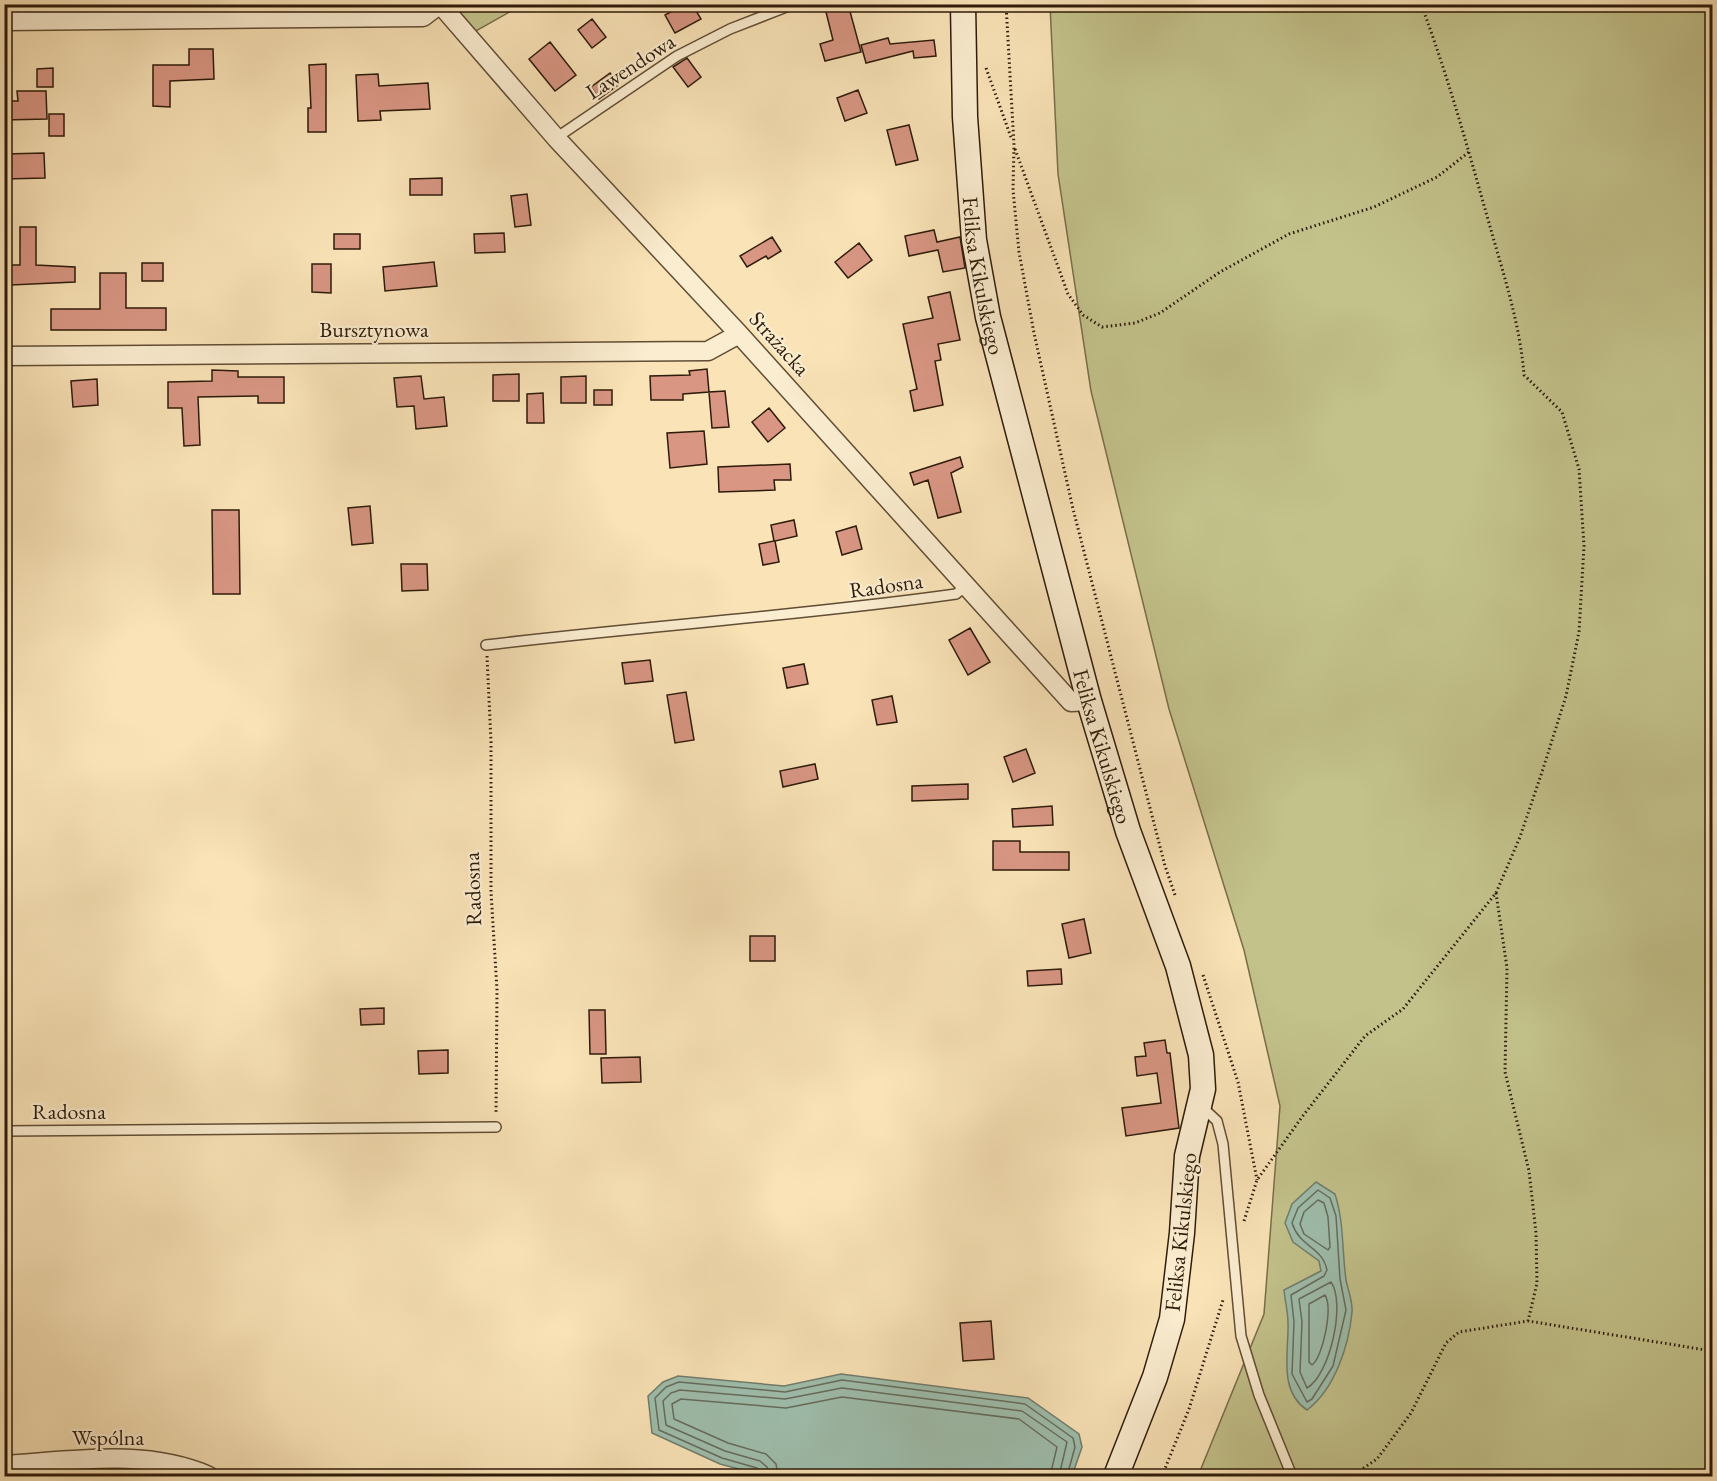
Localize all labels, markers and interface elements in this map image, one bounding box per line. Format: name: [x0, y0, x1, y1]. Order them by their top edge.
street label: Lawendowa: [580, 27, 681, 106]
street label: Feliksa Kikulskiego: [956, 196, 1011, 358]
street label: Strażacka: [743, 305, 817, 382]
street label: Bursztynowa: [319, 315, 429, 344]
street label: Radosna: [847, 566, 925, 605]
street label: Feliksa Kikulskiego: [1066, 666, 1139, 827]
street label: Radosna: [457, 851, 488, 926]
street label: Radosna: [32, 1097, 106, 1126]
street label: Feliksa Kikulskiego: [1158, 1151, 1203, 1313]
street label: Wspólna: [72, 1423, 144, 1452]

